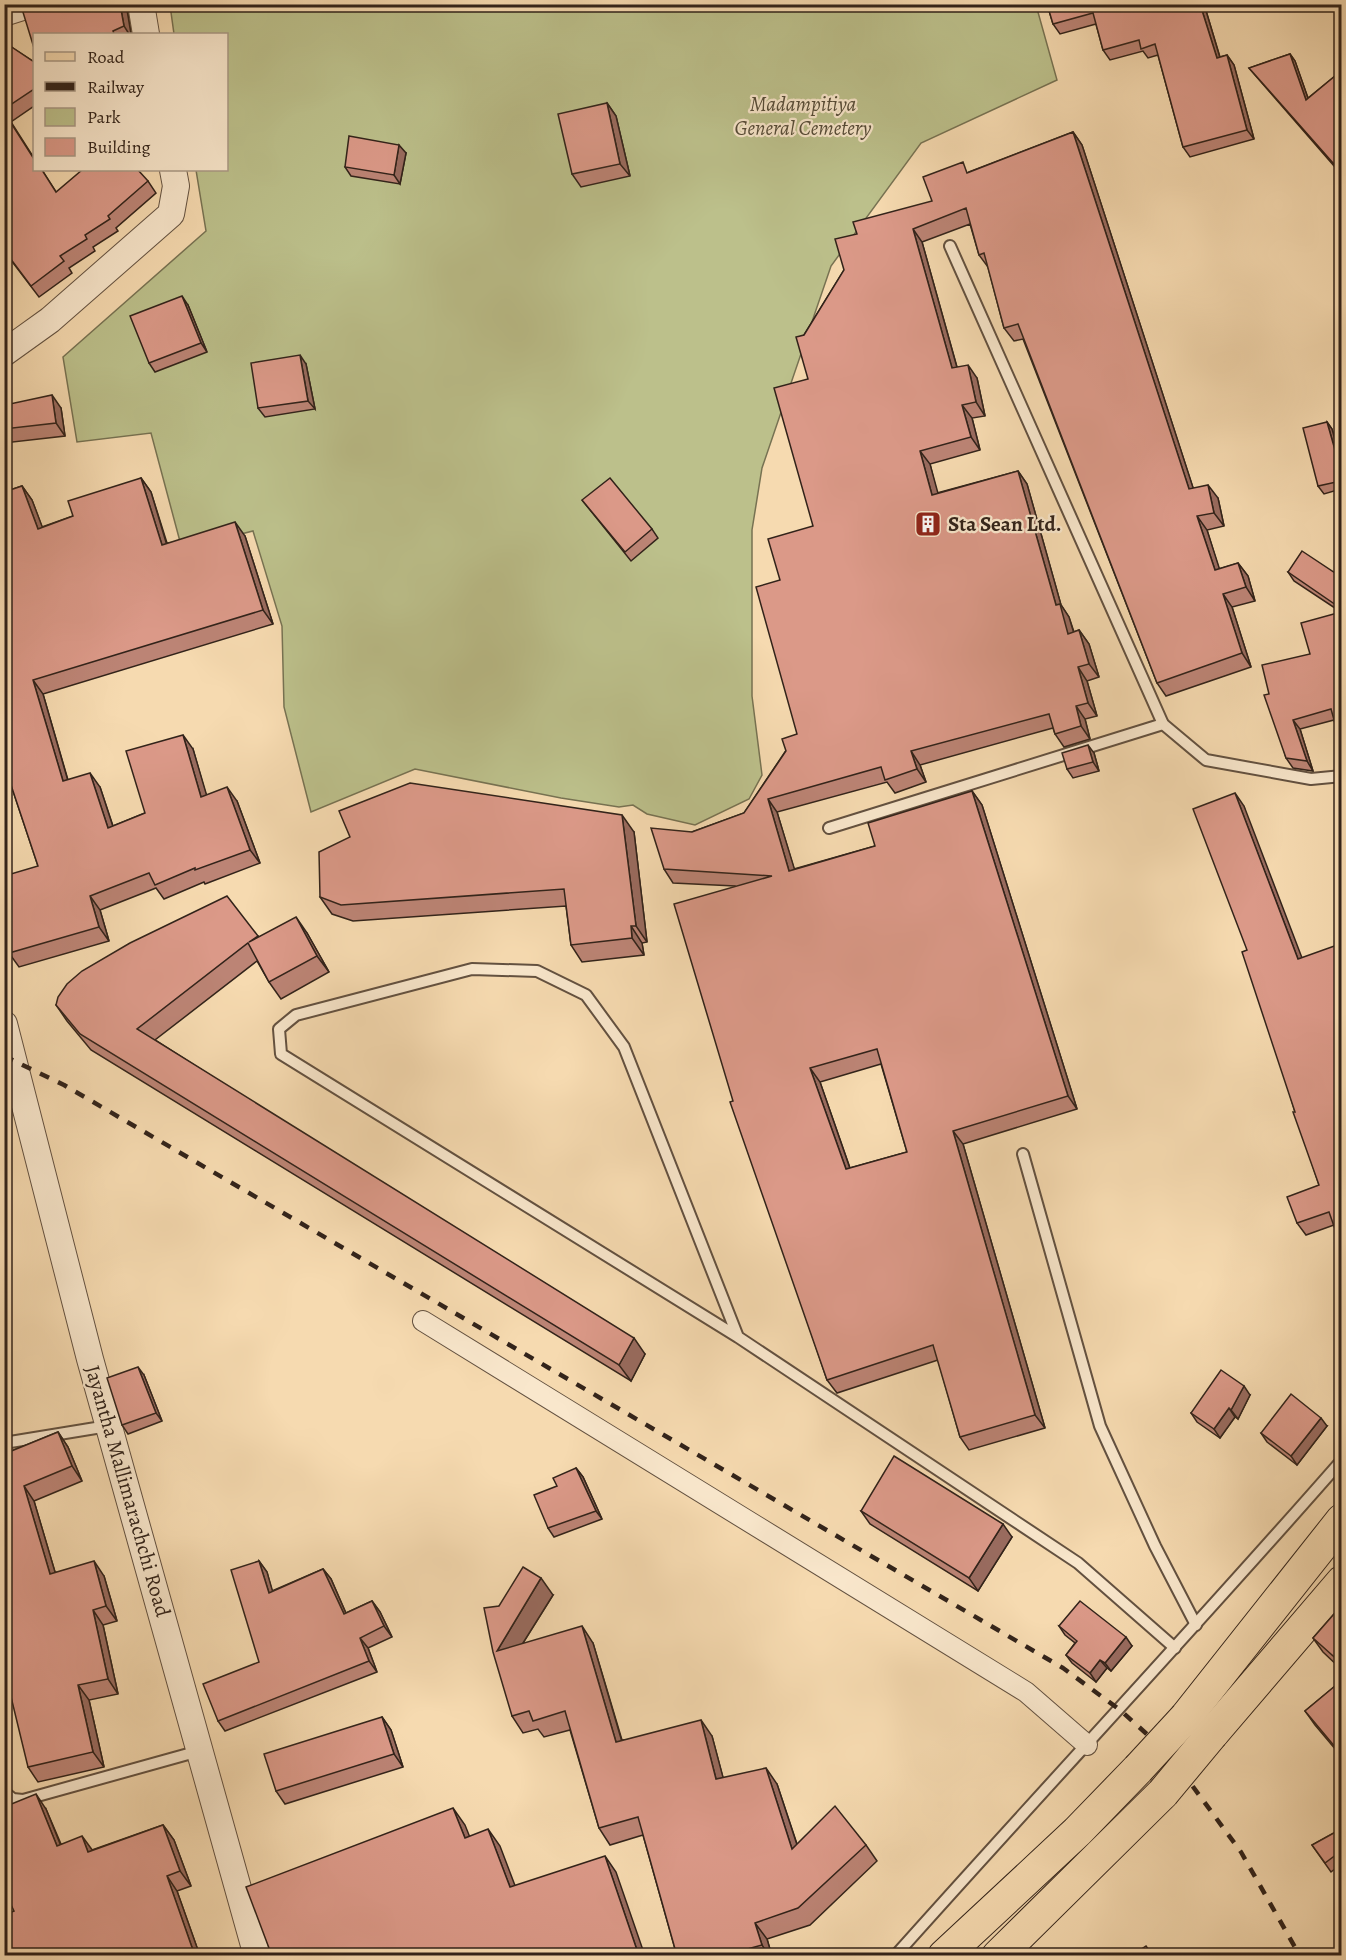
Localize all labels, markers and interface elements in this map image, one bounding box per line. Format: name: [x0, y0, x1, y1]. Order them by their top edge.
legend: [33, 33, 228, 171]
text: Road: [87, 45, 125, 69]
text: Railway: [87, 75, 145, 99]
park label: Madampitiya General Cemetery: [735, 90, 871, 142]
text: Park: [87, 105, 121, 129]
text: Building: [87, 135, 151, 159]
building icon: Sta Sean Ltd.: [913, 509, 943, 539]
place label: Sta Sean Ltd.: [948, 510, 1062, 538]
street label: Jayantha Mallimarachchi Road: [79, 1362, 178, 1621]

